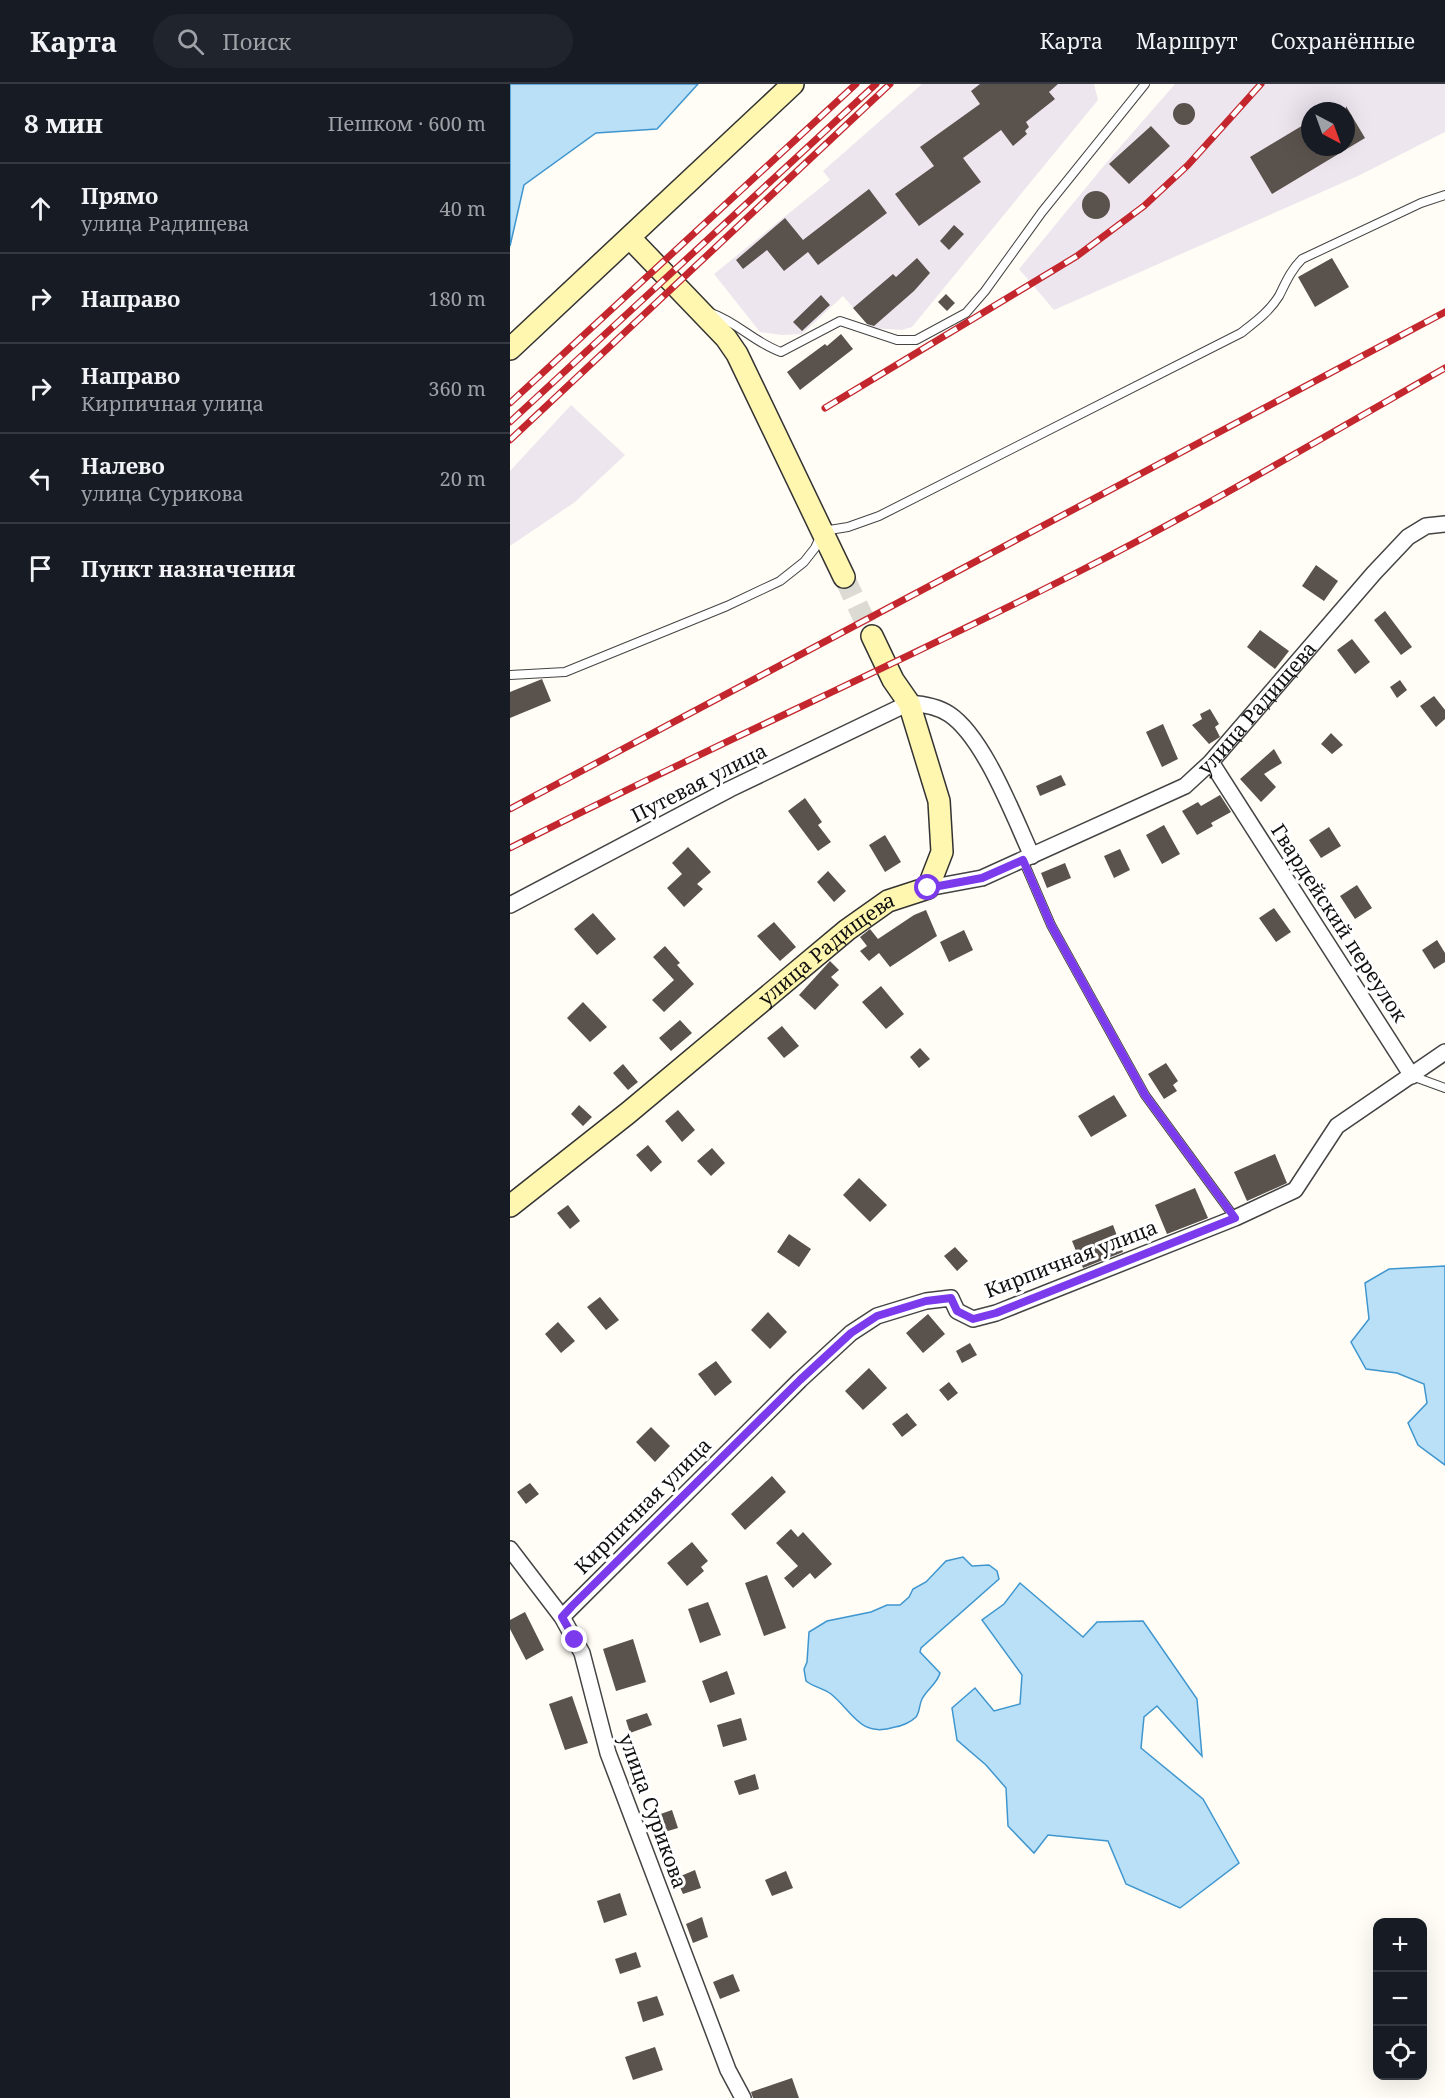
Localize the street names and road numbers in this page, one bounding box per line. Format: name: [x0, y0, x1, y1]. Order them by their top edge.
street label: улица Радищева: [1192, 635, 1322, 781]
street label: Путевая улица: [626, 737, 771, 828]
street label: Гвардейский переулок: [1265, 818, 1414, 1027]
street label: улица Радищева: [752, 886, 898, 1012]
street label: Кирпичная улица: [981, 1213, 1161, 1304]
street label: Кирпичная улица: [568, 1431, 717, 1580]
street label: улица Сурикова: [613, 1730, 694, 1892]

